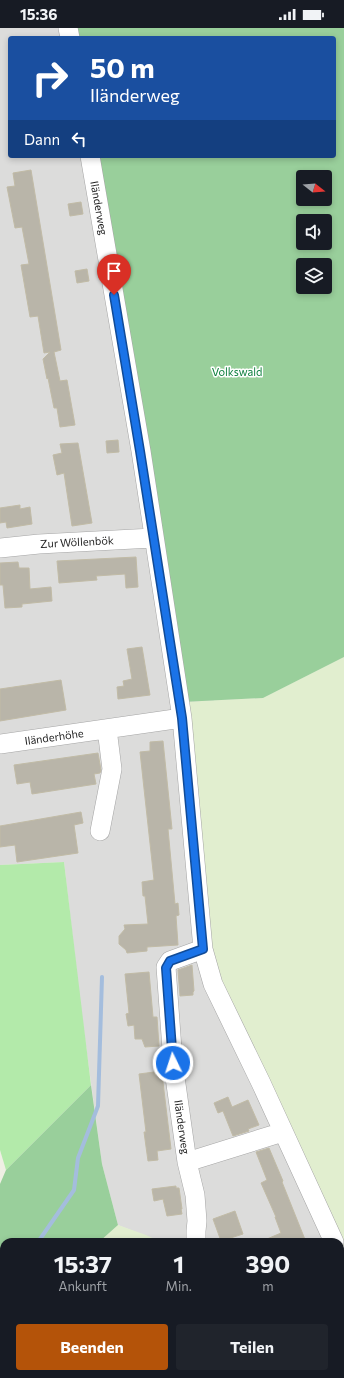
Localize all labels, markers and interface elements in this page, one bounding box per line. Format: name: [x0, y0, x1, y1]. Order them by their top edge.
text: 15:36: [20, 5, 58, 23]
text: 50 m: [90, 50, 155, 84]
icon: right: [24, 52, 76, 104]
text: Iländerweg: [90, 84, 180, 106]
icon: left: [68, 128, 90, 150]
text: Dann: [24, 130, 60, 148]
north arrow: [296, 170, 332, 206]
map controls: [296, 170, 332, 294]
street label: Iländerweg: [88, 180, 111, 236]
button: sound: [296, 214, 332, 250]
pin: [97, 254, 131, 295]
button: layers: [296, 258, 332, 294]
icon: arrive: [103, 260, 125, 282]
park label: Volkswald: [212, 365, 262, 378]
street label: Zur Wöllenbök: [40, 533, 114, 550]
street label: Iländerhöhe: [24, 726, 84, 747]
position arrow: [152, 1042, 194, 1084]
street label: Iländerweg: [172, 1099, 193, 1155]
text: 15:37: [54, 1249, 112, 1278]
text: 1: [173, 1249, 184, 1278]
text: 390: [246, 1249, 290, 1278]
text: Ankunft: [58, 1278, 107, 1294]
text: Min.: [166, 1278, 192, 1294]
text: m: [262, 1278, 274, 1294]
button: Beenden: [16, 1324, 168, 1370]
button: Teilen: [176, 1324, 328, 1370]

